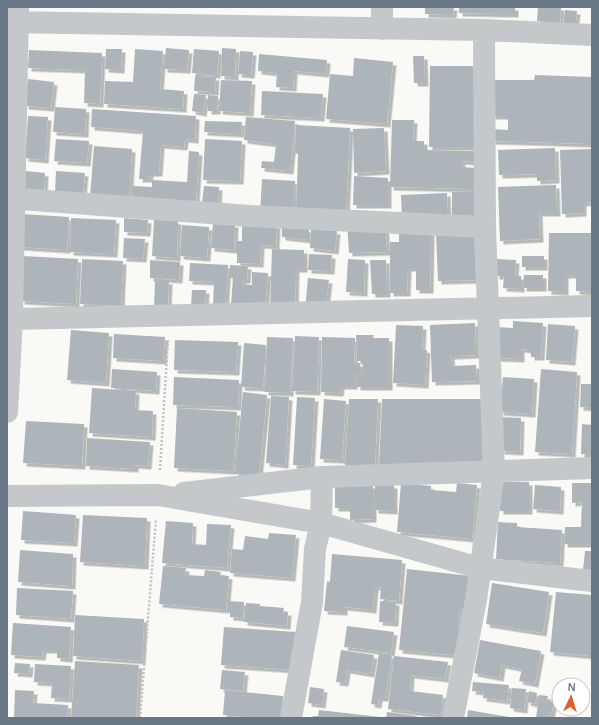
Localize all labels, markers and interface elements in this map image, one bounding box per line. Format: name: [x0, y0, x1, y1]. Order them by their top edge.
north arrow: [551, 677, 591, 717]
text: N: [567, 679, 576, 694]

